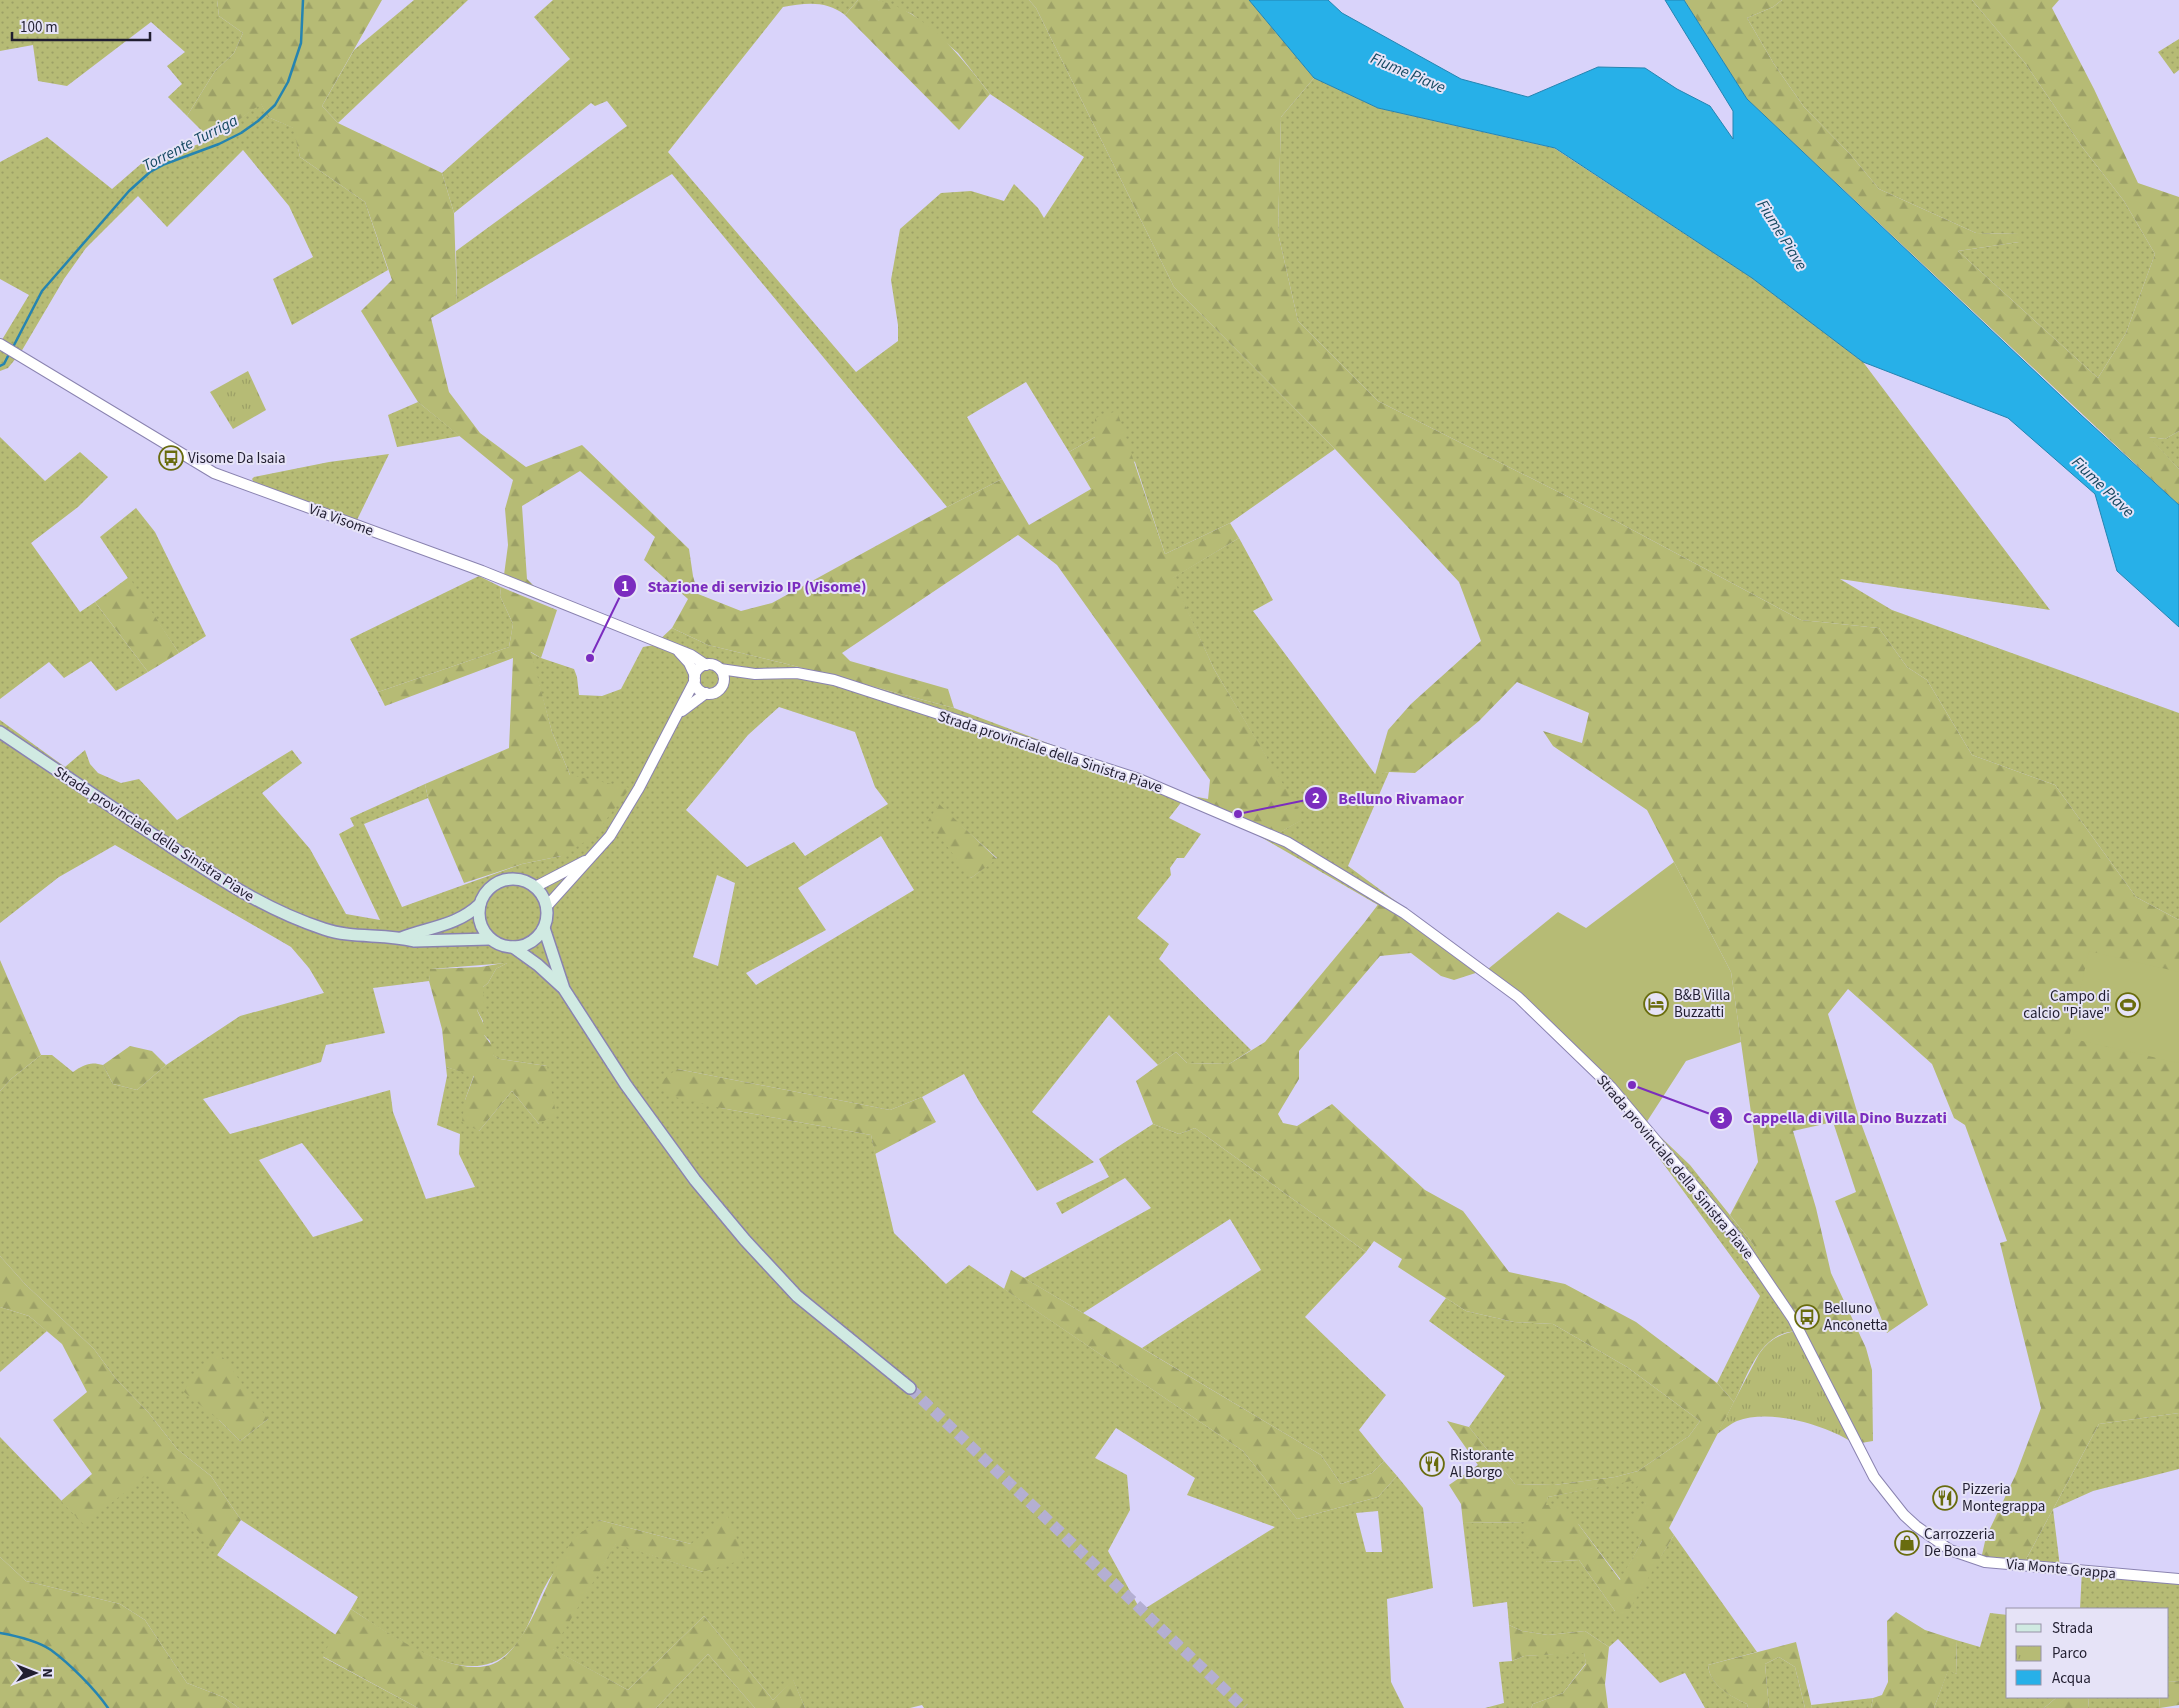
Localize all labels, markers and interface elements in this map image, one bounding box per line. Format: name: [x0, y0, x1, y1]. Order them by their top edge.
scale bar: [12, 10, 150, 42]
text: 100 m: [20, 17, 58, 38]
water label: Fiume Piave: [1367, 47, 1449, 99]
water label: Torrente Turriga: [138, 109, 242, 177]
water label: Fiume Piave: [1752, 196, 1813, 275]
bus stop icon: Visome Da Isaia: [158, 445, 184, 471]
place label: Visome Da Isaia: [188, 448, 286, 469]
water label: Fiume Piave: [2067, 452, 2139, 523]
street label: Via Visome: [306, 499, 376, 541]
callout: Stazione di servizio IP (Visome): [612, 571, 876, 602]
text: 1: [621, 576, 629, 597]
text: Stazione di servizio IP (Visome): [647, 576, 867, 598]
street label: Strada provinciale della Sinistra Piave: [935, 706, 1165, 798]
street label: Strada provinciale della Sinistra Piave: [50, 761, 258, 907]
callout: Belluno Rivamaor: [1303, 783, 1474, 814]
text: 2: [1312, 788, 1320, 809]
text: Belluno Rivamaor: [1338, 788, 1464, 810]
place label: B&B Villa Buzzatti: [1674, 985, 1730, 1023]
place label: Campo di calcio "Piave": [2023, 986, 2110, 1024]
hotel icon: B&B Villa Buzzatti: [1643, 991, 1669, 1017]
sports icon: Campo di calcio "Piave": [2115, 992, 2141, 1018]
street label: Strada provinciale della Sinistra Piave: [1591, 1070, 1759, 1264]
callout: Cappella di Villa Dino Buzzati: [1708, 1102, 1957, 1133]
text: Cappella di Villa Dino Buzzati: [1743, 1107, 1947, 1129]
text: 3: [1717, 1108, 1725, 1129]
place label: Belluno Anconetta: [1824, 1298, 1888, 1336]
bus stop icon: Belluno Anconetta: [1794, 1304, 1820, 1330]
place label: Ristorante Al Borgo: [1450, 1445, 1514, 1483]
restaurant icon: Ristorante Al Borgo: [1419, 1451, 1445, 1477]
place label: Pizzeria Montegrappa: [1962, 1479, 2045, 1517]
restaurant icon: Pizzeria Montegrappa: [1932, 1485, 1958, 1511]
place label: Carrozzeria De Bona: [1924, 1524, 1995, 1562]
shop icon: Carrozzeria De Bona: [1894, 1530, 1920, 1556]
street label: Via Monte Grappa: [2005, 1554, 2117, 1584]
legend: [2006, 1608, 2169, 1698]
text: Strada: [2052, 1618, 2093, 1639]
text: Parco: [2052, 1643, 2087, 1664]
north arrow: [10, 1648, 60, 1698]
text: N: [37, 1668, 57, 1678]
text: Acqua: [2052, 1668, 2091, 1689]

